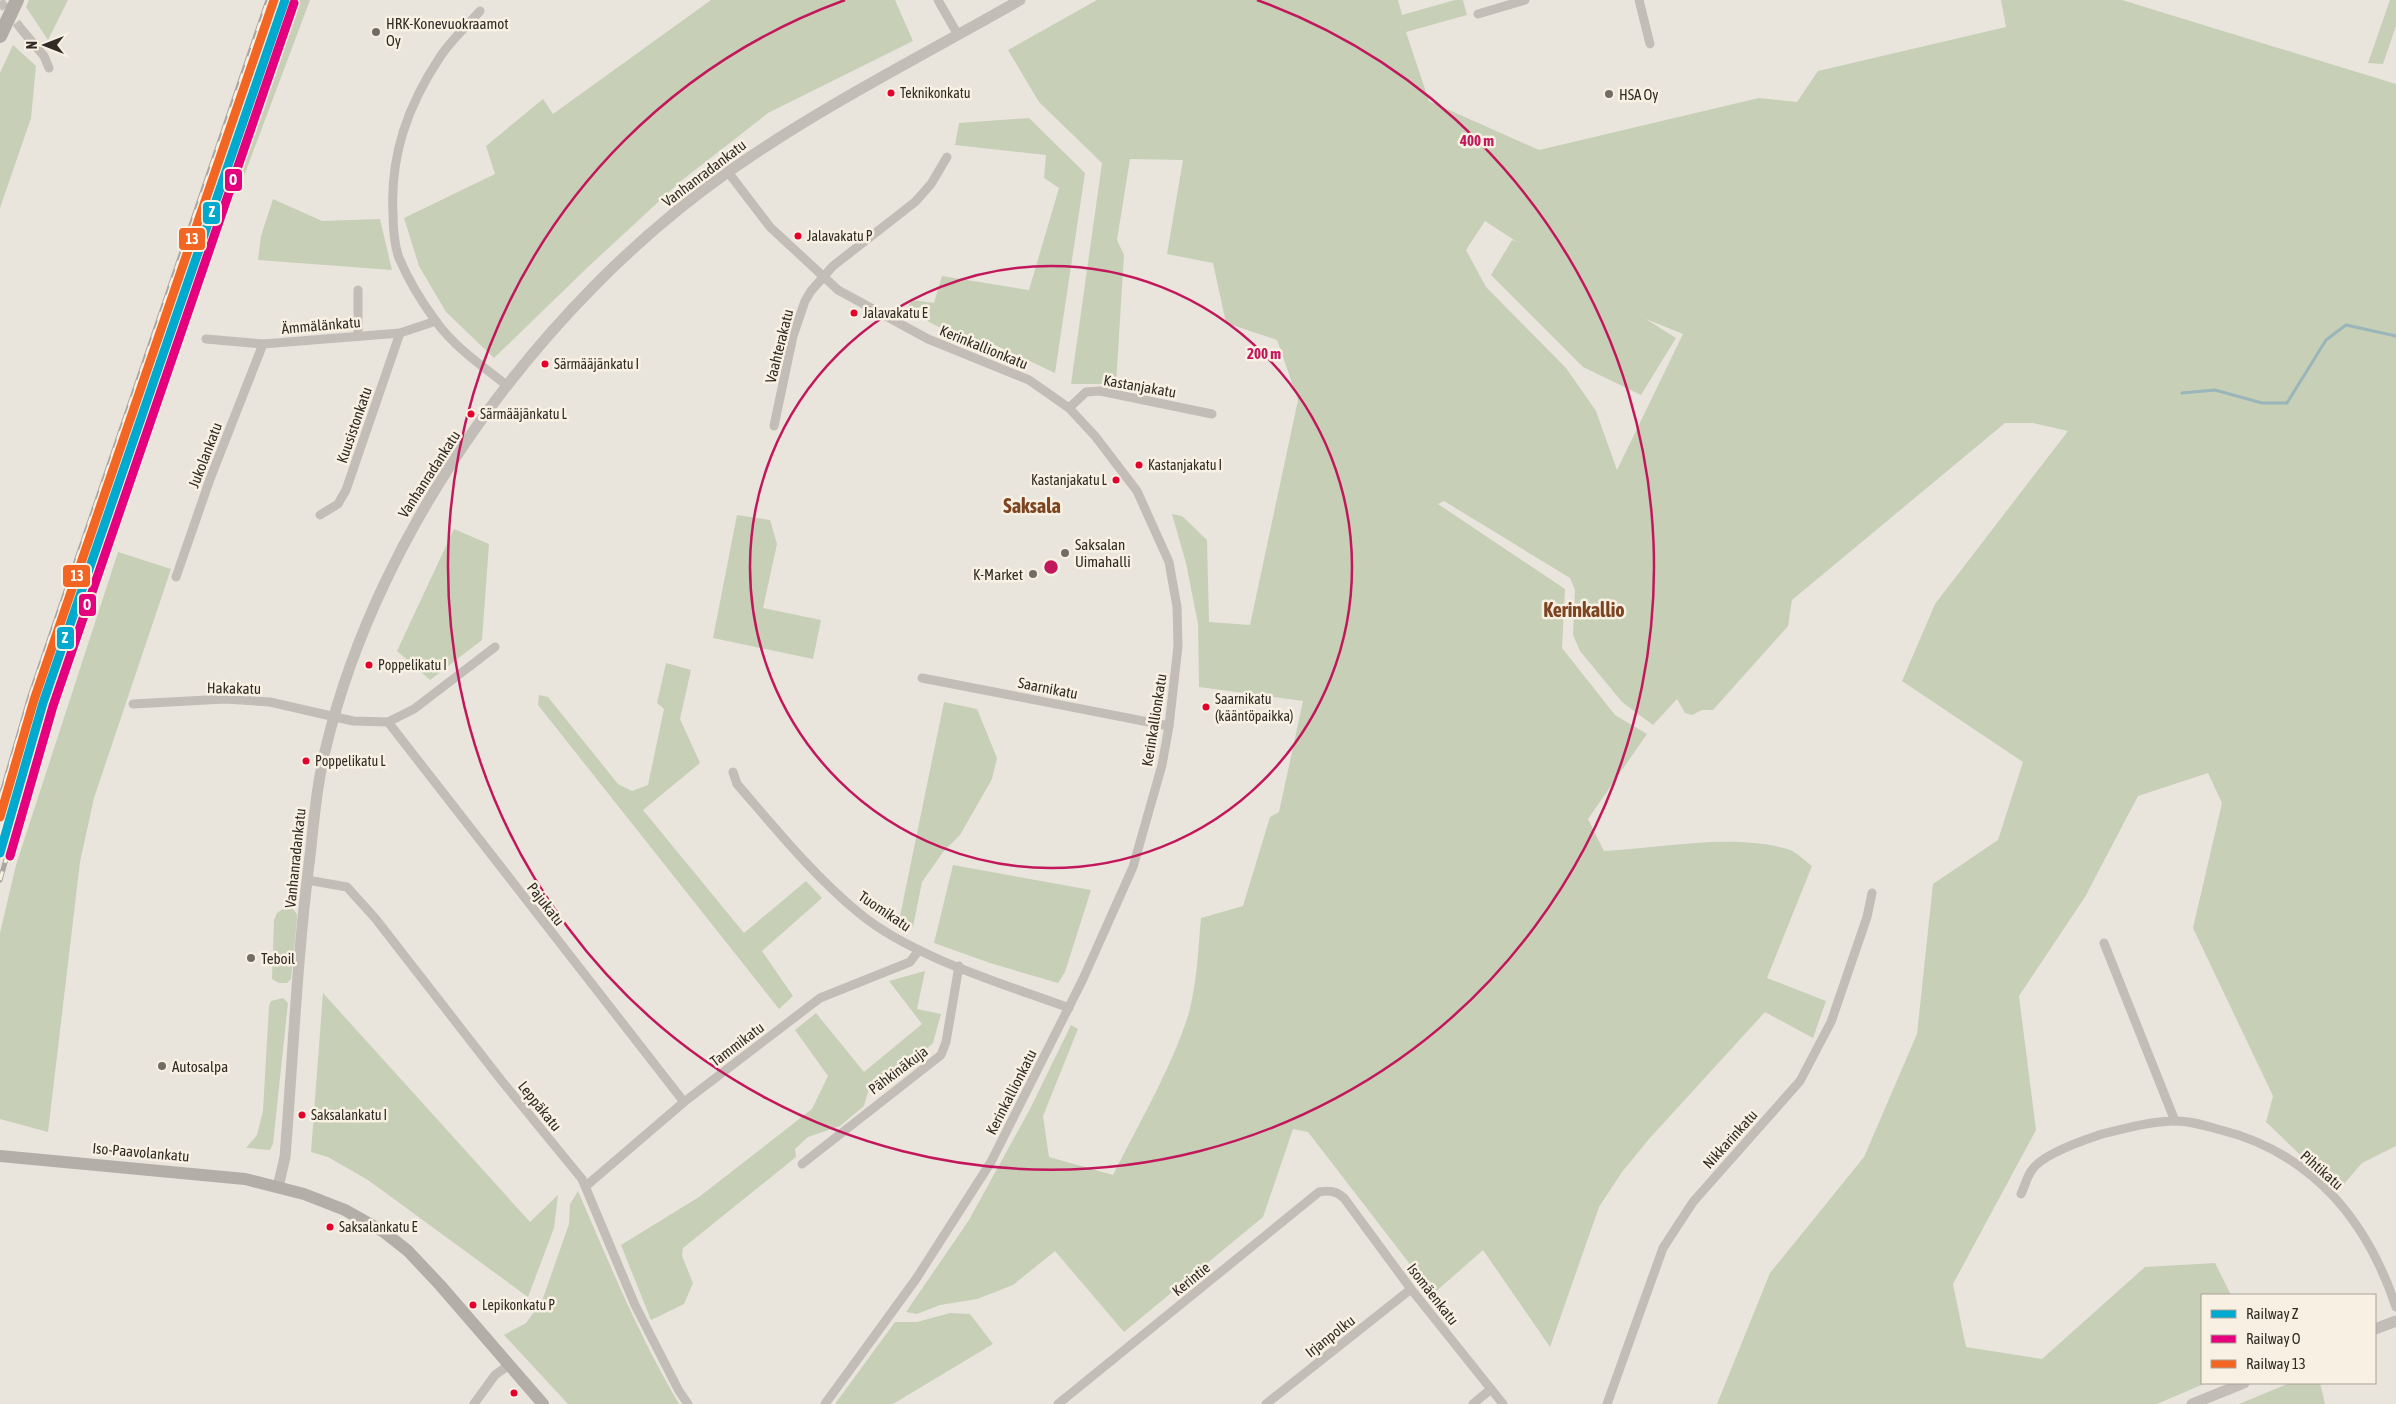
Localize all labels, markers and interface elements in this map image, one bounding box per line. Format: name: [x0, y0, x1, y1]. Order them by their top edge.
place label: HRK-Konevuokraamot Oy: [386, 15, 509, 49]
north arrow: [20, 20, 70, 70]
marker: HRK-Konevuokraamot Oy: [370, 26, 382, 38]
text: N: [24, 41, 40, 49]
place label: Teknikonkatu: [900, 85, 971, 101]
place label: HSA Oy: [1619, 86, 1658, 103]
marker: Teknikonkatu: [886, 88, 896, 98]
marker: HSA Oy: [1603, 88, 1615, 100]
text: 400 m: [1459, 132, 1494, 149]
street label: Vanhanradankatu: [659, 136, 749, 210]
line badge: O: [224, 168, 243, 192]
text: O: [229, 172, 237, 188]
line badge: Z: [202, 201, 221, 225]
text: Z: [209, 204, 216, 220]
line badge: 13: [178, 227, 206, 251]
place label: Jalavakatu P: [807, 228, 873, 244]
text: 13: [185, 231, 199, 247]
marker: Jalavakatu P: [793, 231, 803, 241]
place label: Jalavakatu E: [863, 305, 928, 321]
street label: Vaahterakatu: [762, 307, 796, 385]
marker: Jalavakatu E: [849, 308, 859, 318]
street label: Ämmälänkatu: [281, 313, 361, 337]
street label: Kerinkallionkatu: [937, 322, 1031, 372]
text: 200 m: [1247, 345, 1281, 362]
place label: Särmääjänkatu I: [554, 356, 639, 372]
marker: Särmääjänkatu I: [540, 359, 550, 369]
street label: Kastanjakatu: [1102, 371, 1178, 401]
street label: Kuusistonkatu: [333, 385, 375, 465]
place label: Särmääjänkatu L: [480, 406, 568, 422]
marker: Särmääjänkatu L: [466, 409, 476, 419]
street label: Jukolankatu: [185, 420, 225, 490]
street label: Vanhanradankatu: [395, 427, 463, 521]
place label: Kastanjakatu I: [1148, 457, 1222, 473]
marker: Kastanjakatu I: [1134, 460, 1144, 470]
place label: Kastanjakatu L: [1031, 472, 1108, 488]
marker: Kastanjakatu L: [1111, 475, 1121, 485]
district label: Saksala: [1003, 494, 1061, 517]
place label: Saksalan Uimahalli: [1075, 536, 1131, 570]
marker: Saksalan Uimahalli: [1059, 547, 1071, 559]
centre of rings: [1042, 558, 1060, 576]
line badge: 13: [62, 564, 91, 588]
place label: K-Market: [973, 566, 1023, 583]
text: 13: [70, 568, 84, 584]
marker: K-Market: [1027, 568, 1039, 580]
line badge: O: [78, 593, 97, 617]
text: O: [83, 597, 91, 613]
district label: Kerinkallio: [1543, 598, 1625, 621]
line badge: Z: [56, 626, 75, 650]
text: Z: [62, 630, 69, 646]
place label: Poppelikatu I: [378, 657, 447, 673]
marker: Poppelikatu I: [364, 660, 374, 670]
street label: Kerinkallionkatu: [1138, 673, 1170, 767]
street label: Saarnikatu: [1017, 674, 1079, 702]
street label: Hakakatu: [207, 679, 261, 697]
place label: Saarnikatu (kääntöpaikka): [1215, 691, 1293, 724]
marker: Saarnikatu (kääntöpaikka): [1201, 702, 1211, 712]
place label: Poppelikatu L: [315, 753, 386, 769]
marker: Poppelikatu L: [301, 756, 311, 766]
street label: Vanhanradankatu: [281, 807, 309, 909]
street label: Pajukatu: [524, 879, 568, 929]
street label: Tuomikatu: [856, 887, 914, 935]
place label: Teboil: [261, 950, 295, 967]
marker: Teboil: [245, 952, 257, 964]
street label: Tammikatu: [707, 1018, 767, 1070]
street label: Pähkinäkuja: [865, 1042, 931, 1098]
street label: Kerinkallionkatu: [982, 1047, 1040, 1137]
place label: Autosalpa: [172, 1058, 228, 1075]
marker: Autosalpa: [156, 1060, 168, 1072]
street label: Leppäkatu: [515, 1078, 565, 1134]
street label: Nikkarinkatu: [1699, 1106, 1761, 1172]
place label: Saksalankatu I: [311, 1107, 387, 1123]
marker: Saksalankatu I: [297, 1110, 307, 1120]
street label: Iso-Paavolankatu: [92, 1139, 190, 1165]
street label: Pihtikatu: [2297, 1147, 2347, 1193]
place label: Saksalankatu E: [339, 1219, 417, 1235]
marker: Saksalankatu E: [325, 1222, 335, 1232]
street label: Kerintie: [1169, 1259, 1213, 1299]
street label: Isomäenkatu: [1404, 1260, 1462, 1328]
legend: [2201, 1294, 2376, 1384]
place label: Lepikonkatu P: [482, 1297, 555, 1313]
marker: Lepikonkatu P: [468, 1300, 478, 1310]
text: Railway Z: [2246, 1305, 2299, 1322]
street label: Irjanpolku: [1302, 1311, 1358, 1361]
text: Railway O: [2246, 1330, 2301, 1347]
text: Railway 13: [2246, 1355, 2306, 1372]
unlabelled marker: [509, 1388, 519, 1398]

